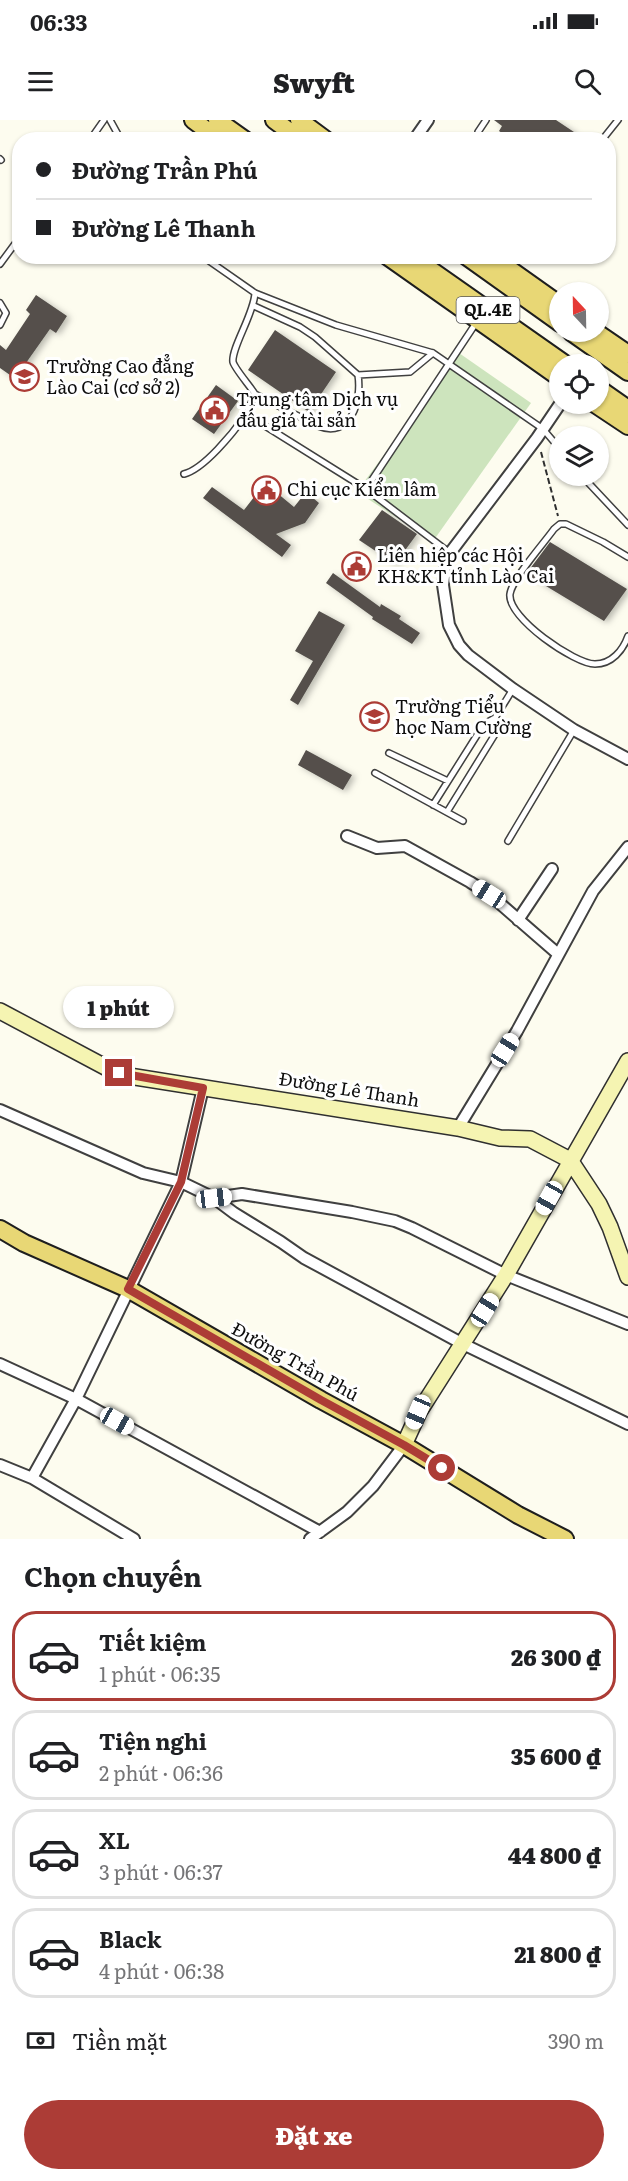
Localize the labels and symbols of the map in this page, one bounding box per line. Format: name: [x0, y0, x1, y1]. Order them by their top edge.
north arrow: [549, 282, 609, 342]
road number: QL.4E: [456, 297, 520, 323]
place label: Trường Cao đẳng Lào Cai (cơ sở 2): [46, 352, 195, 400]
school or university icon: Trường Cao đẳng Lào Cai (cơ sở 2): [9, 361, 41, 393]
place label: Trung tâm Dịch vụ đấu giá tài sản: [236, 385, 398, 433]
public building icon: Trung tâm Dịch vụ đấu giá tài sản: [199, 394, 231, 426]
public building icon: Chi cục Kiểm lâm: [250, 474, 282, 506]
place label: Chi cục Kiểm lâm: [287, 475, 437, 502]
place label: Liên hiệp các Hội KH&KT tỉnh Lào Cai: [377, 541, 554, 589]
public building icon: Liên hiệp các Hội KH&KT tỉnh Lào Cai: [340, 550, 372, 582]
place label: Trường Tiểu học Nam Cường: [395, 692, 533, 740]
school or university icon: Trường Tiểu học Nam Cường: [358, 701, 390, 733]
car: [469, 877, 509, 911]
callout: 1 phút: [63, 986, 174, 1028]
car: [488, 1030, 522, 1070]
route end: [105, 1059, 132, 1086]
street label: Đường Lê Thanh: [277, 1064, 422, 1113]
car: [532, 1178, 566, 1218]
car: [195, 1187, 233, 1209]
car: [468, 1290, 502, 1330]
street label: Đường Trần Phú: [227, 1314, 364, 1407]
car: [403, 1392, 433, 1432]
car: [97, 1404, 137, 1438]
route start: [428, 1454, 455, 1481]

